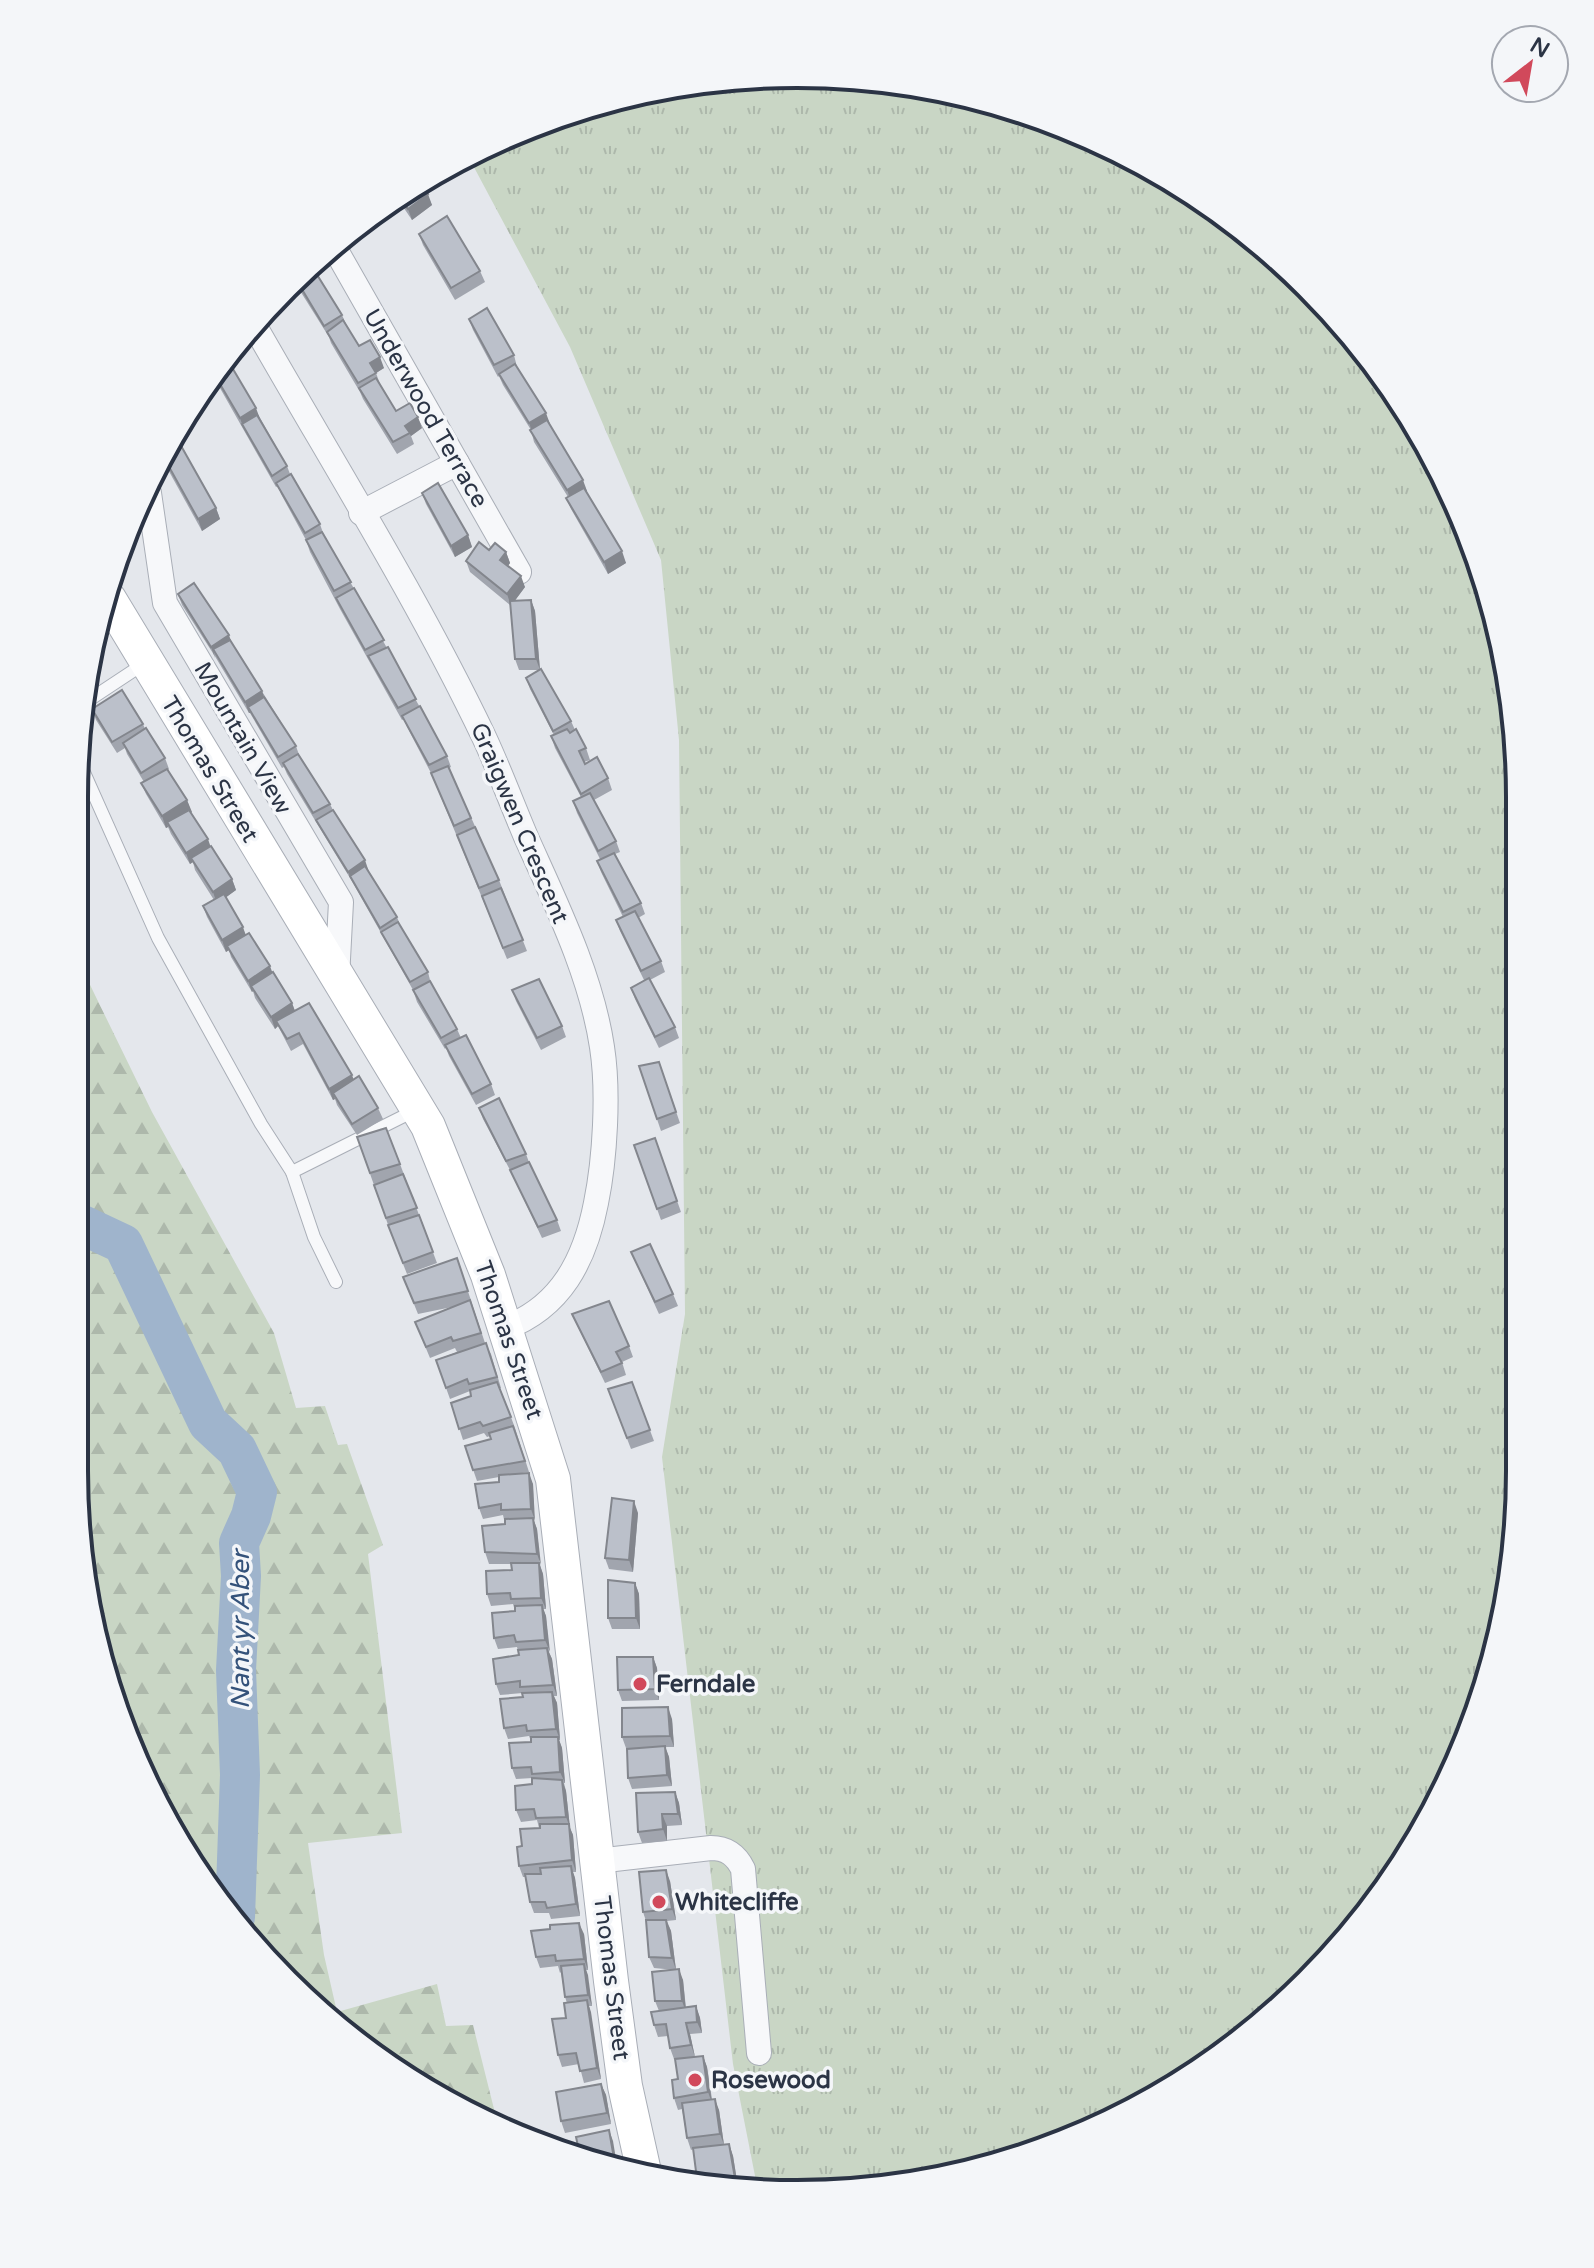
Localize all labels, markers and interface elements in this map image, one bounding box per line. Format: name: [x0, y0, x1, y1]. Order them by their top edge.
north arrow: [1490, 24, 1570, 104]
text: N: [1526, 32, 1554, 63]
street label: Underwood Terrace: [357, 304, 494, 513]
street label: Mountain View: [187, 657, 298, 819]
street label: Thomas Street: [155, 691, 265, 848]
street label: Graigwen Crescent: [464, 718, 575, 928]
street label: Thomas Street: [468, 1257, 549, 1423]
water label: Nant yr Aber: [225, 1548, 256, 1709]
place label: Ferndale: [656, 1670, 756, 1699]
marker: Ferndale: [631, 1675, 649, 1693]
place label: Whitecliffe: [675, 1888, 799, 1917]
marker: Whitecliffe: [650, 1893, 668, 1911]
street label: Thomas Street: [587, 1894, 636, 2062]
place label: Rosewood: [711, 2066, 831, 2095]
marker: Rosewood: [686, 2071, 704, 2089]

